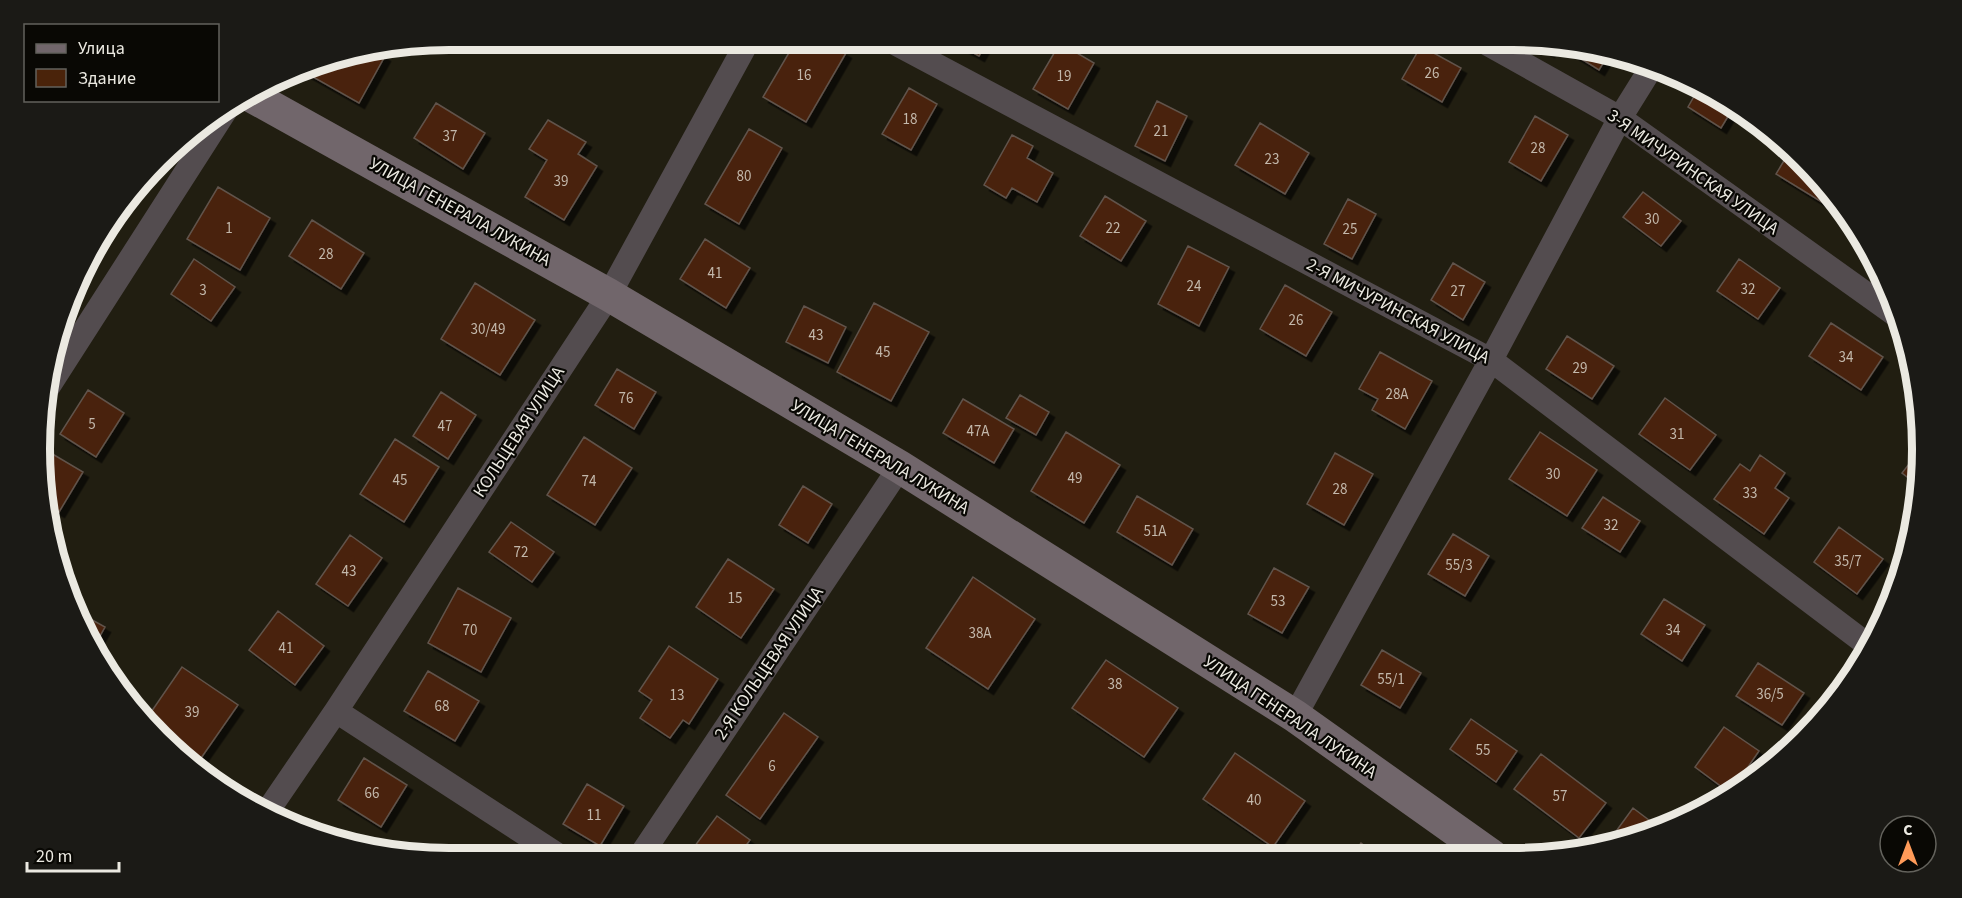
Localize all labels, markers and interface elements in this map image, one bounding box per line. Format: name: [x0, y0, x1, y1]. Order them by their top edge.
legend: [24, 24, 219, 102]
text: Улица: [78, 36, 125, 61]
house number: 26: [1425, 63, 1439, 84]
house number: 16: [797, 65, 811, 86]
text: Здание: [78, 66, 136, 91]
house number: 19: [1057, 66, 1071, 87]
street label: 3-Я МИЧУРИНСКАЯ УЛИЦА: [1602, 103, 1784, 241]
house number: 18: [903, 109, 917, 130]
house number: 21: [1154, 121, 1168, 142]
house number: 37: [443, 126, 457, 147]
house number: 28: [1531, 138, 1545, 159]
house number: 23: [1265, 149, 1279, 170]
street label: УЛИЦА ГЕНЕРАЛА ЛУКИНА: [365, 152, 556, 273]
house number: 80: [737, 166, 751, 187]
house number: 39: [554, 171, 568, 192]
house number: 30: [1645, 209, 1659, 230]
house number: 1: [225, 218, 233, 239]
house number: 22: [1106, 218, 1120, 239]
house number: 25: [1343, 219, 1357, 240]
house number: 28: [319, 244, 333, 265]
street label: 2-Я МИЧУРИНСКАЯ УЛИЦА: [1302, 252, 1494, 370]
house number: 41: [708, 263, 722, 284]
house number: 24: [1187, 276, 1202, 297]
house number: 32: [1741, 279, 1755, 300]
house number: 3: [199, 280, 207, 301]
house number: 27: [1451, 281, 1465, 302]
house number: 26: [1289, 310, 1303, 331]
house number: 30/49: [470, 319, 506, 340]
house number: 43: [809, 325, 823, 346]
house number: 45: [876, 342, 890, 363]
house number: 34: [1839, 347, 1854, 368]
house number: 29: [1573, 358, 1587, 379]
street label: КОЛЬЦЕВАЯ УЛИЦА: [467, 361, 571, 502]
house number: 28А: [1385, 384, 1409, 405]
house number: 76: [619, 388, 633, 409]
street label: УЛИЦА ГЕНЕРАЛА ЛУКИНА: [786, 394, 974, 520]
house number: 5: [88, 414, 96, 435]
house number: 47: [438, 416, 452, 437]
house number: 47А: [966, 421, 990, 442]
house number: 31: [1670, 424, 1684, 445]
house number: 30: [1546, 464, 1560, 485]
house number: 49: [1068, 468, 1082, 489]
house number: 45: [393, 470, 407, 491]
house number: 74: [582, 471, 597, 492]
house number: 28: [1333, 479, 1347, 500]
house number: 33: [1743, 483, 1757, 504]
house number: 32: [1604, 515, 1618, 536]
house number: 51А: [1143, 521, 1167, 542]
house number: 72: [514, 542, 528, 563]
house number: 35/7: [1834, 551, 1862, 572]
house number: 55/3: [1445, 555, 1473, 576]
house number: 43: [342, 561, 356, 582]
street label: 2-Я КОЛЬЦЕВАЯ УЛИЦА: [708, 581, 830, 745]
house number: 15: [728, 588, 742, 609]
house number: 53: [1271, 591, 1285, 612]
house number: 70: [463, 620, 477, 641]
house number: 34: [1666, 620, 1681, 641]
house number: 38А: [968, 623, 992, 644]
house number: 41: [279, 638, 293, 659]
street label: УЛИЦА ГЕНЕРАЛА ЛУКИНА: [1198, 650, 1382, 785]
house number: 55/1: [1377, 669, 1405, 690]
house number: 38: [1108, 674, 1122, 695]
house number: 36/5: [1756, 684, 1784, 705]
house number: 13: [670, 685, 684, 706]
house number: 68: [435, 696, 449, 717]
house number: 39: [185, 702, 199, 723]
house number: 55: [1476, 740, 1490, 761]
house number: 6: [768, 756, 776, 777]
house number: 66: [365, 783, 379, 804]
house number: 57: [1553, 786, 1567, 807]
house number: 40: [1247, 790, 1261, 811]
house number: 11: [587, 805, 601, 826]
north arrow: [1878, 814, 1938, 874]
text: С: [1903, 819, 1913, 841]
scale bar: [27, 835, 118, 873]
text: 20 m: [36, 844, 72, 869]

